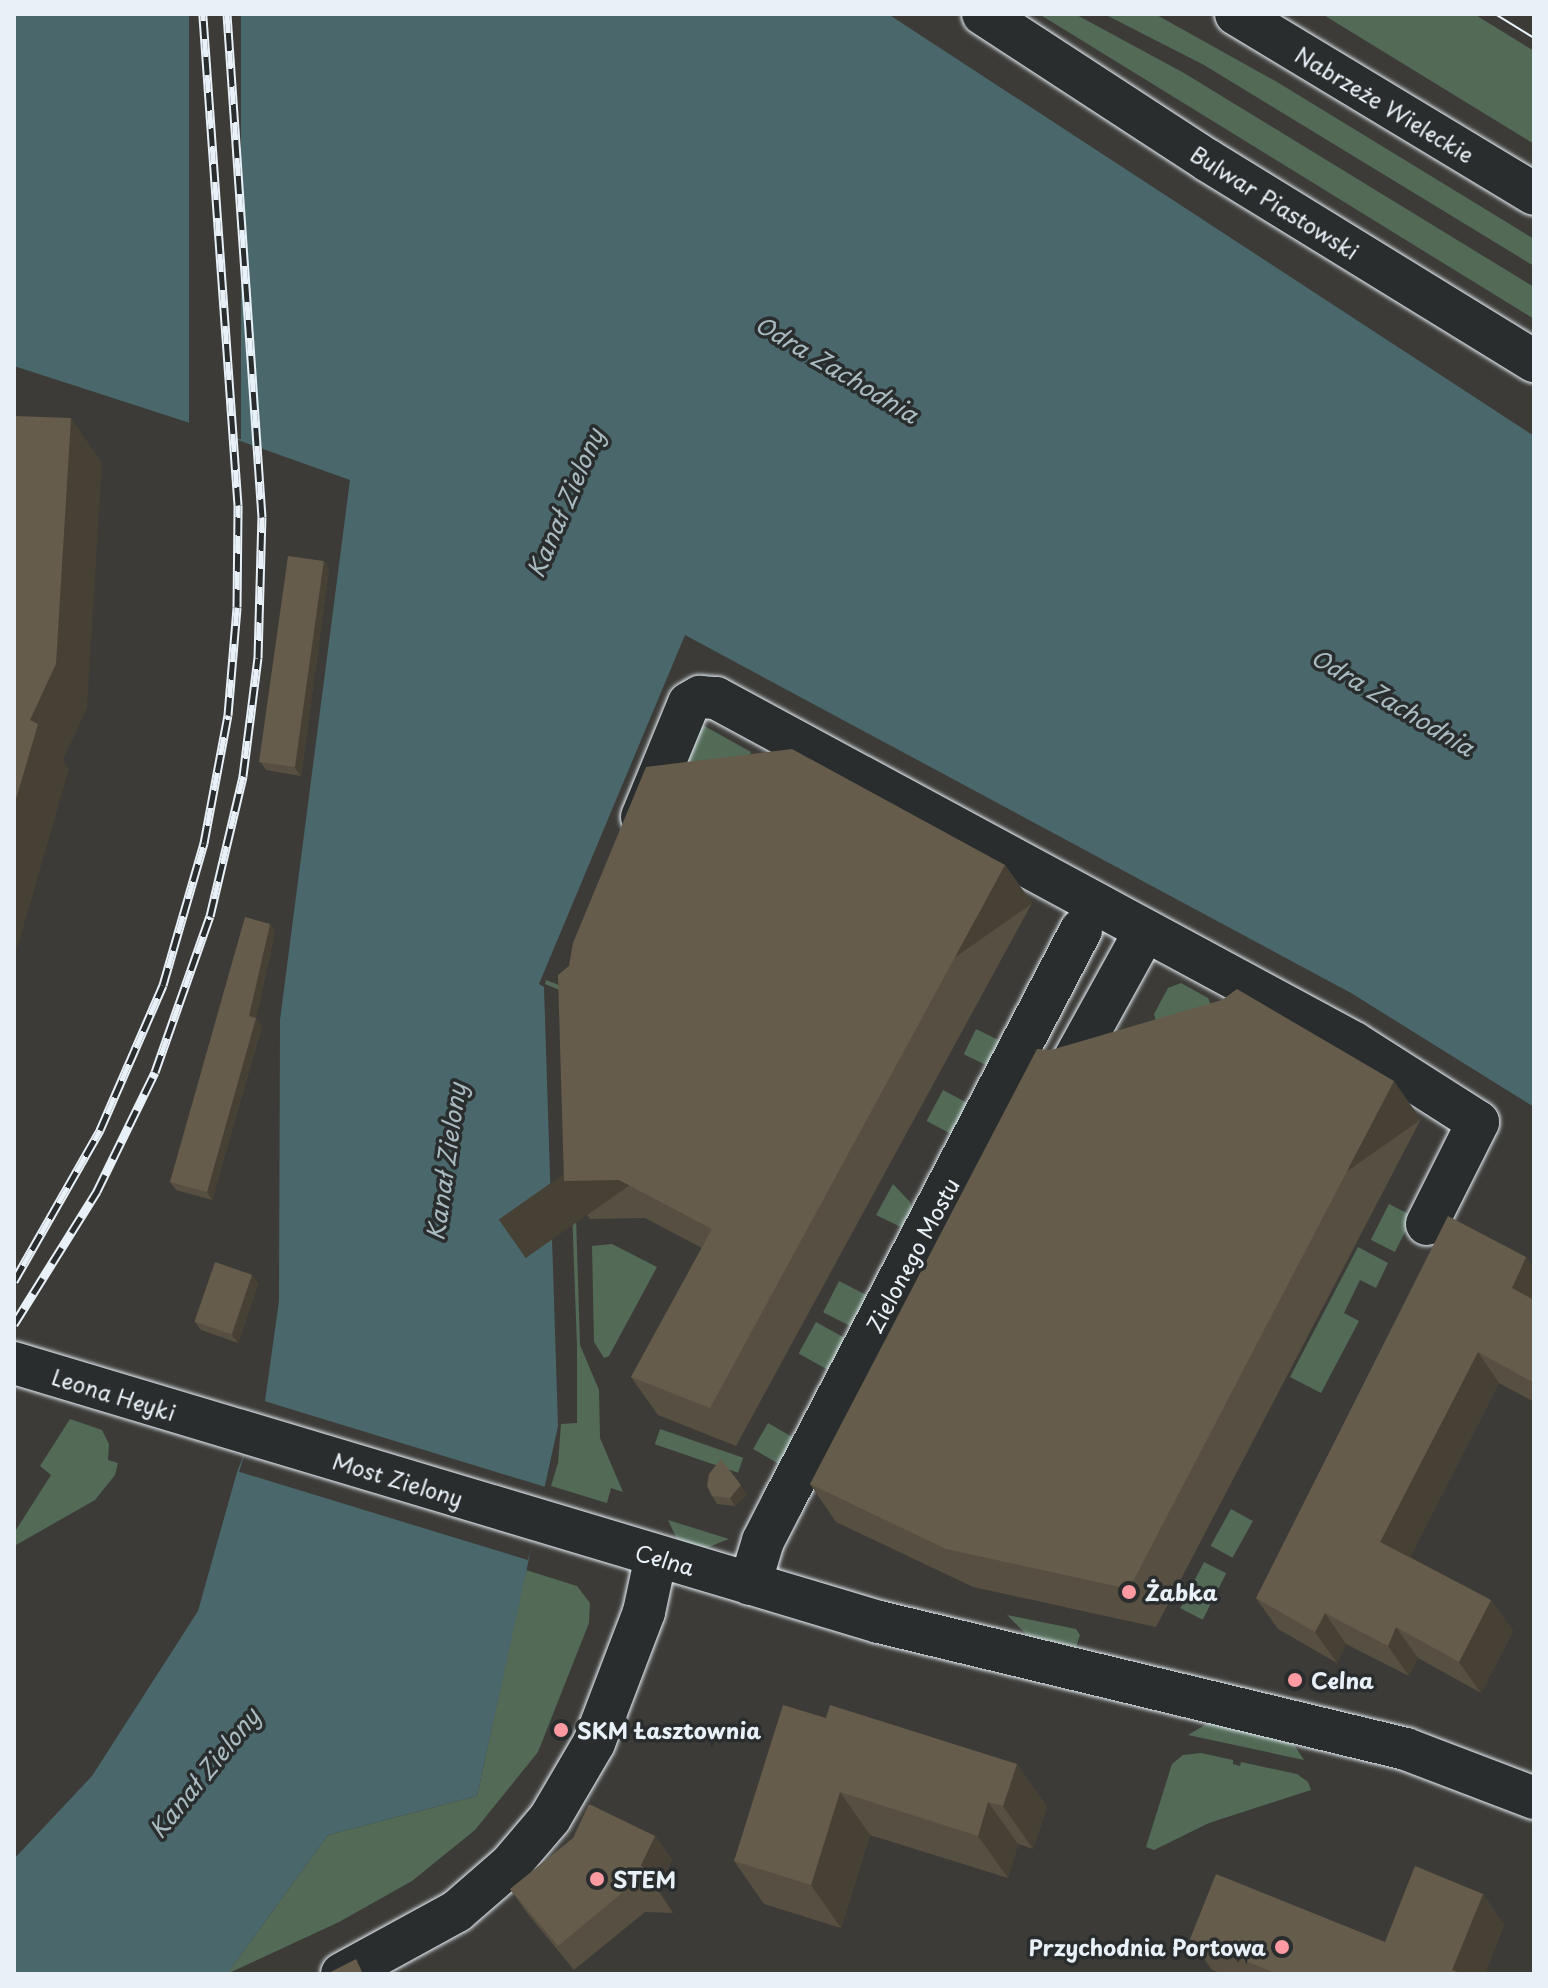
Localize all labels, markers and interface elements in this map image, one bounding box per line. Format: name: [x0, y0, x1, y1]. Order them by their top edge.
street label: Nabrzeże Wieleckie: [1291, 40, 1479, 168]
street label: Bulwar Piastowski: [1187, 140, 1363, 264]
water label: Odra Zachodnia: [751, 309, 923, 429]
water label: Kanał Zielony: [521, 424, 609, 582]
water label: Odra Zachodnia: [1307, 642, 1479, 762]
water label: Kanał Zielony: [421, 1082, 471, 1242]
street label: Zielonego Mostu: [860, 1172, 964, 1338]
street label: Leona Heyki: [49, 1363, 179, 1425]
street label: Most Zielony: [329, 1447, 467, 1511]
street label: Celna: [632, 1538, 698, 1580]
place label: Żabka: [1145, 1579, 1218, 1605]
marker: Żabka: [1120, 1583, 1138, 1601]
place label: Celna: [1311, 1667, 1374, 1693]
marker: Celna: [1286, 1671, 1304, 1689]
water label: Kanał Zielony: [143, 1702, 265, 1844]
place label: SKM Łasztownia: [577, 1717, 761, 1743]
marker: SKM Łasztownia: [552, 1721, 570, 1739]
place label: STEM: [613, 1866, 676, 1892]
marker: STEM: [588, 1870, 606, 1888]
place label: Przychodnia Portowa: [1028, 1934, 1266, 1960]
marker: Przychodnia Portowa: [1273, 1938, 1291, 1956]

